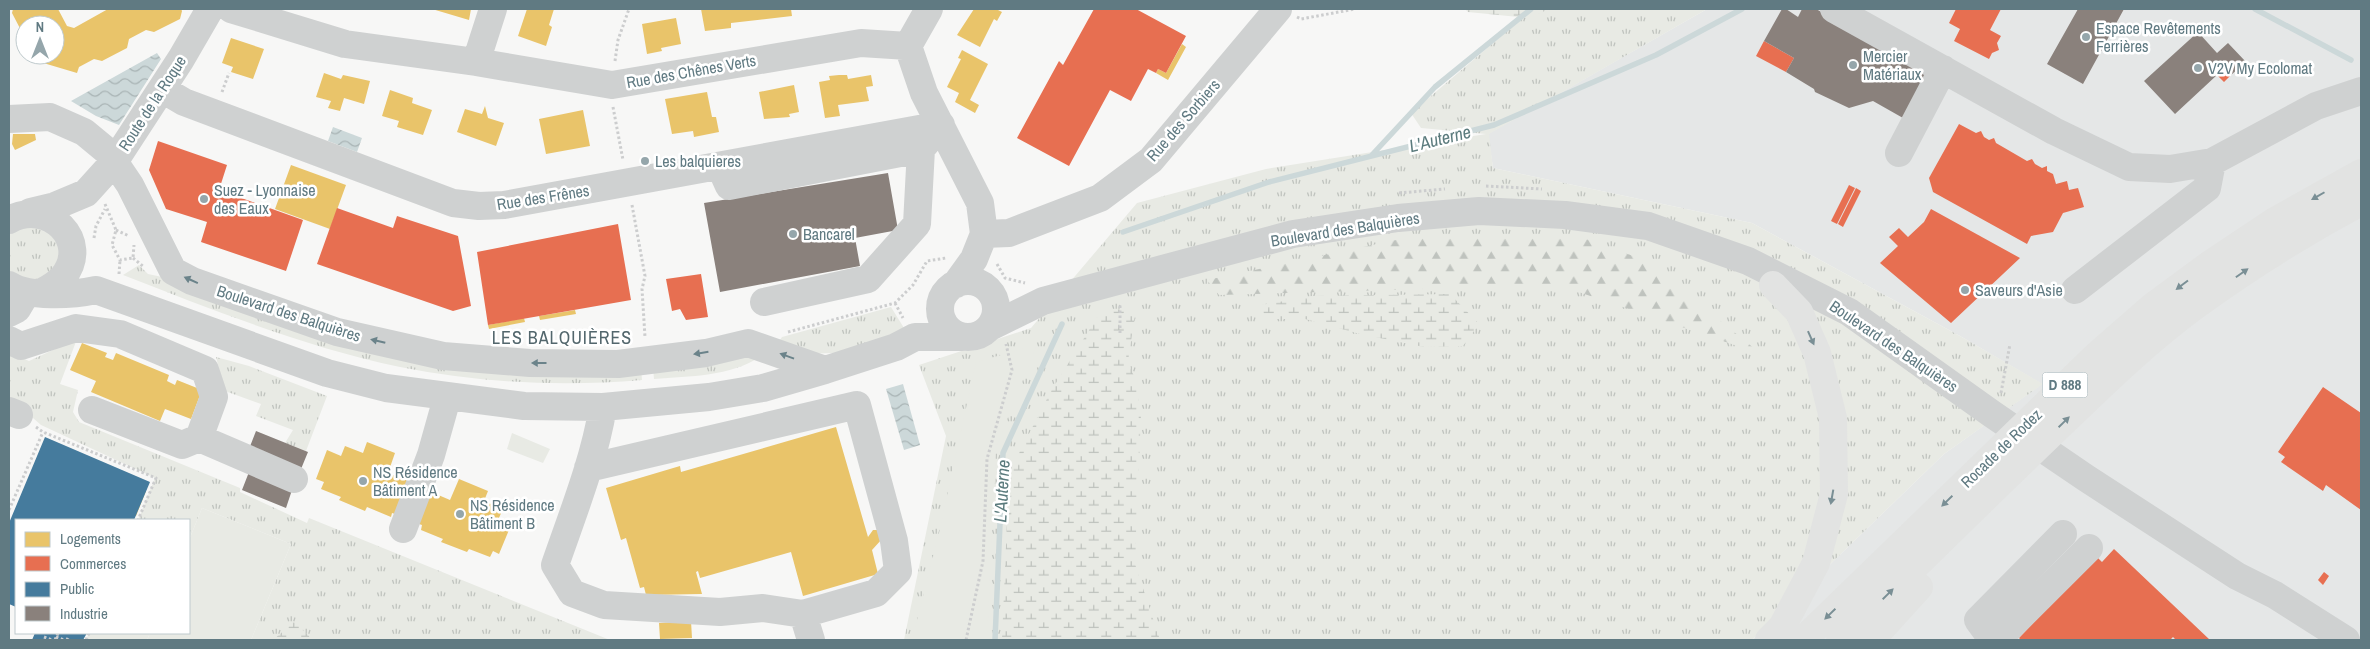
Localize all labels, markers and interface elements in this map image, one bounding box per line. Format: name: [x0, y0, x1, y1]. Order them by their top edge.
north arrow: [15, 15, 65, 65]
place label: Espace Revêtements Ferrières: [2096, 17, 2221, 57]
text: N: [36, 18, 44, 36]
marker: Espace Revêtements Ferrières: [2080, 31, 2092, 43]
place label: Mercier Matériaux: [1863, 45, 1922, 85]
street label: Rue des Chênes Verts: [624, 49, 758, 93]
street label: Route de la Roque: [113, 51, 191, 155]
place label: V2V My Ecolomat: [2208, 57, 2313, 79]
marker: Mercier Matériaux: [1847, 59, 1859, 71]
marker: V2V My Ecolomat: [2192, 62, 2204, 74]
street label: Rue des Sorbiers: [1141, 74, 1225, 166]
water label: L'Auterne: [1406, 119, 1473, 158]
place label: Les balquieres: [655, 150, 741, 172]
marker: Les balquieres: [639, 155, 651, 167]
place label: Suez - Lyonnaise des Eaux: [214, 179, 316, 219]
street label: Rue des Frênes: [495, 179, 591, 215]
one-way arrow: [2311, 192, 2326, 200]
marker: Suez - Lyonnaise des Eaux: [198, 193, 210, 205]
street label: Boulevard des Balquières: [1269, 206, 1421, 252]
place label: Bancarel: [803, 223, 855, 245]
marker: Bancarel: [787, 228, 799, 240]
one-way arrow: [2235, 268, 2249, 278]
one-way arrow: [184, 275, 198, 283]
street label: Boulevard des Balquières: [214, 279, 364, 347]
place label: Saveurs d'Asie: [1975, 279, 2063, 301]
one-way arrow: [2175, 280, 2189, 290]
marker: Saveurs d'Asie: [1959, 284, 1971, 296]
street label: Boulevard des Balquières: [1826, 295, 1962, 397]
district label: LES BALQUIÈRES: [492, 325, 632, 350]
one-way arrow: [1807, 331, 1815, 345]
one-way arrow: [371, 337, 386, 345]
one-way arrow: [692, 350, 708, 358]
one-way arrow: [779, 352, 794, 359]
one-way arrow: [531, 359, 547, 367]
road number: D 888: [2042, 372, 2088, 398]
street label: Rocade de Rodez: [1956, 403, 2047, 492]
one-way arrow: [2058, 416, 2070, 428]
water label: L'Auterne: [987, 459, 1016, 523]
place label: NS Résidence Bâtiment A: [373, 461, 458, 501]
marker: NS Résidence Bâtiment A: [357, 475, 369, 487]
one-way arrow: [1828, 490, 1836, 506]
place label: NS Résidence Bâtiment B: [470, 494, 555, 534]
one-way arrow: [1941, 495, 1953, 507]
marker: NS Résidence Bâtiment B: [454, 508, 466, 520]
legend: [15, 519, 190, 634]
text: Logements: [60, 528, 121, 549]
text: Commerces: [60, 553, 126, 574]
text: Public: [60, 578, 94, 599]
one-way arrow: [1881, 588, 1893, 600]
text: Industrie: [60, 603, 108, 624]
one-way arrow: [1824, 608, 1836, 620]

